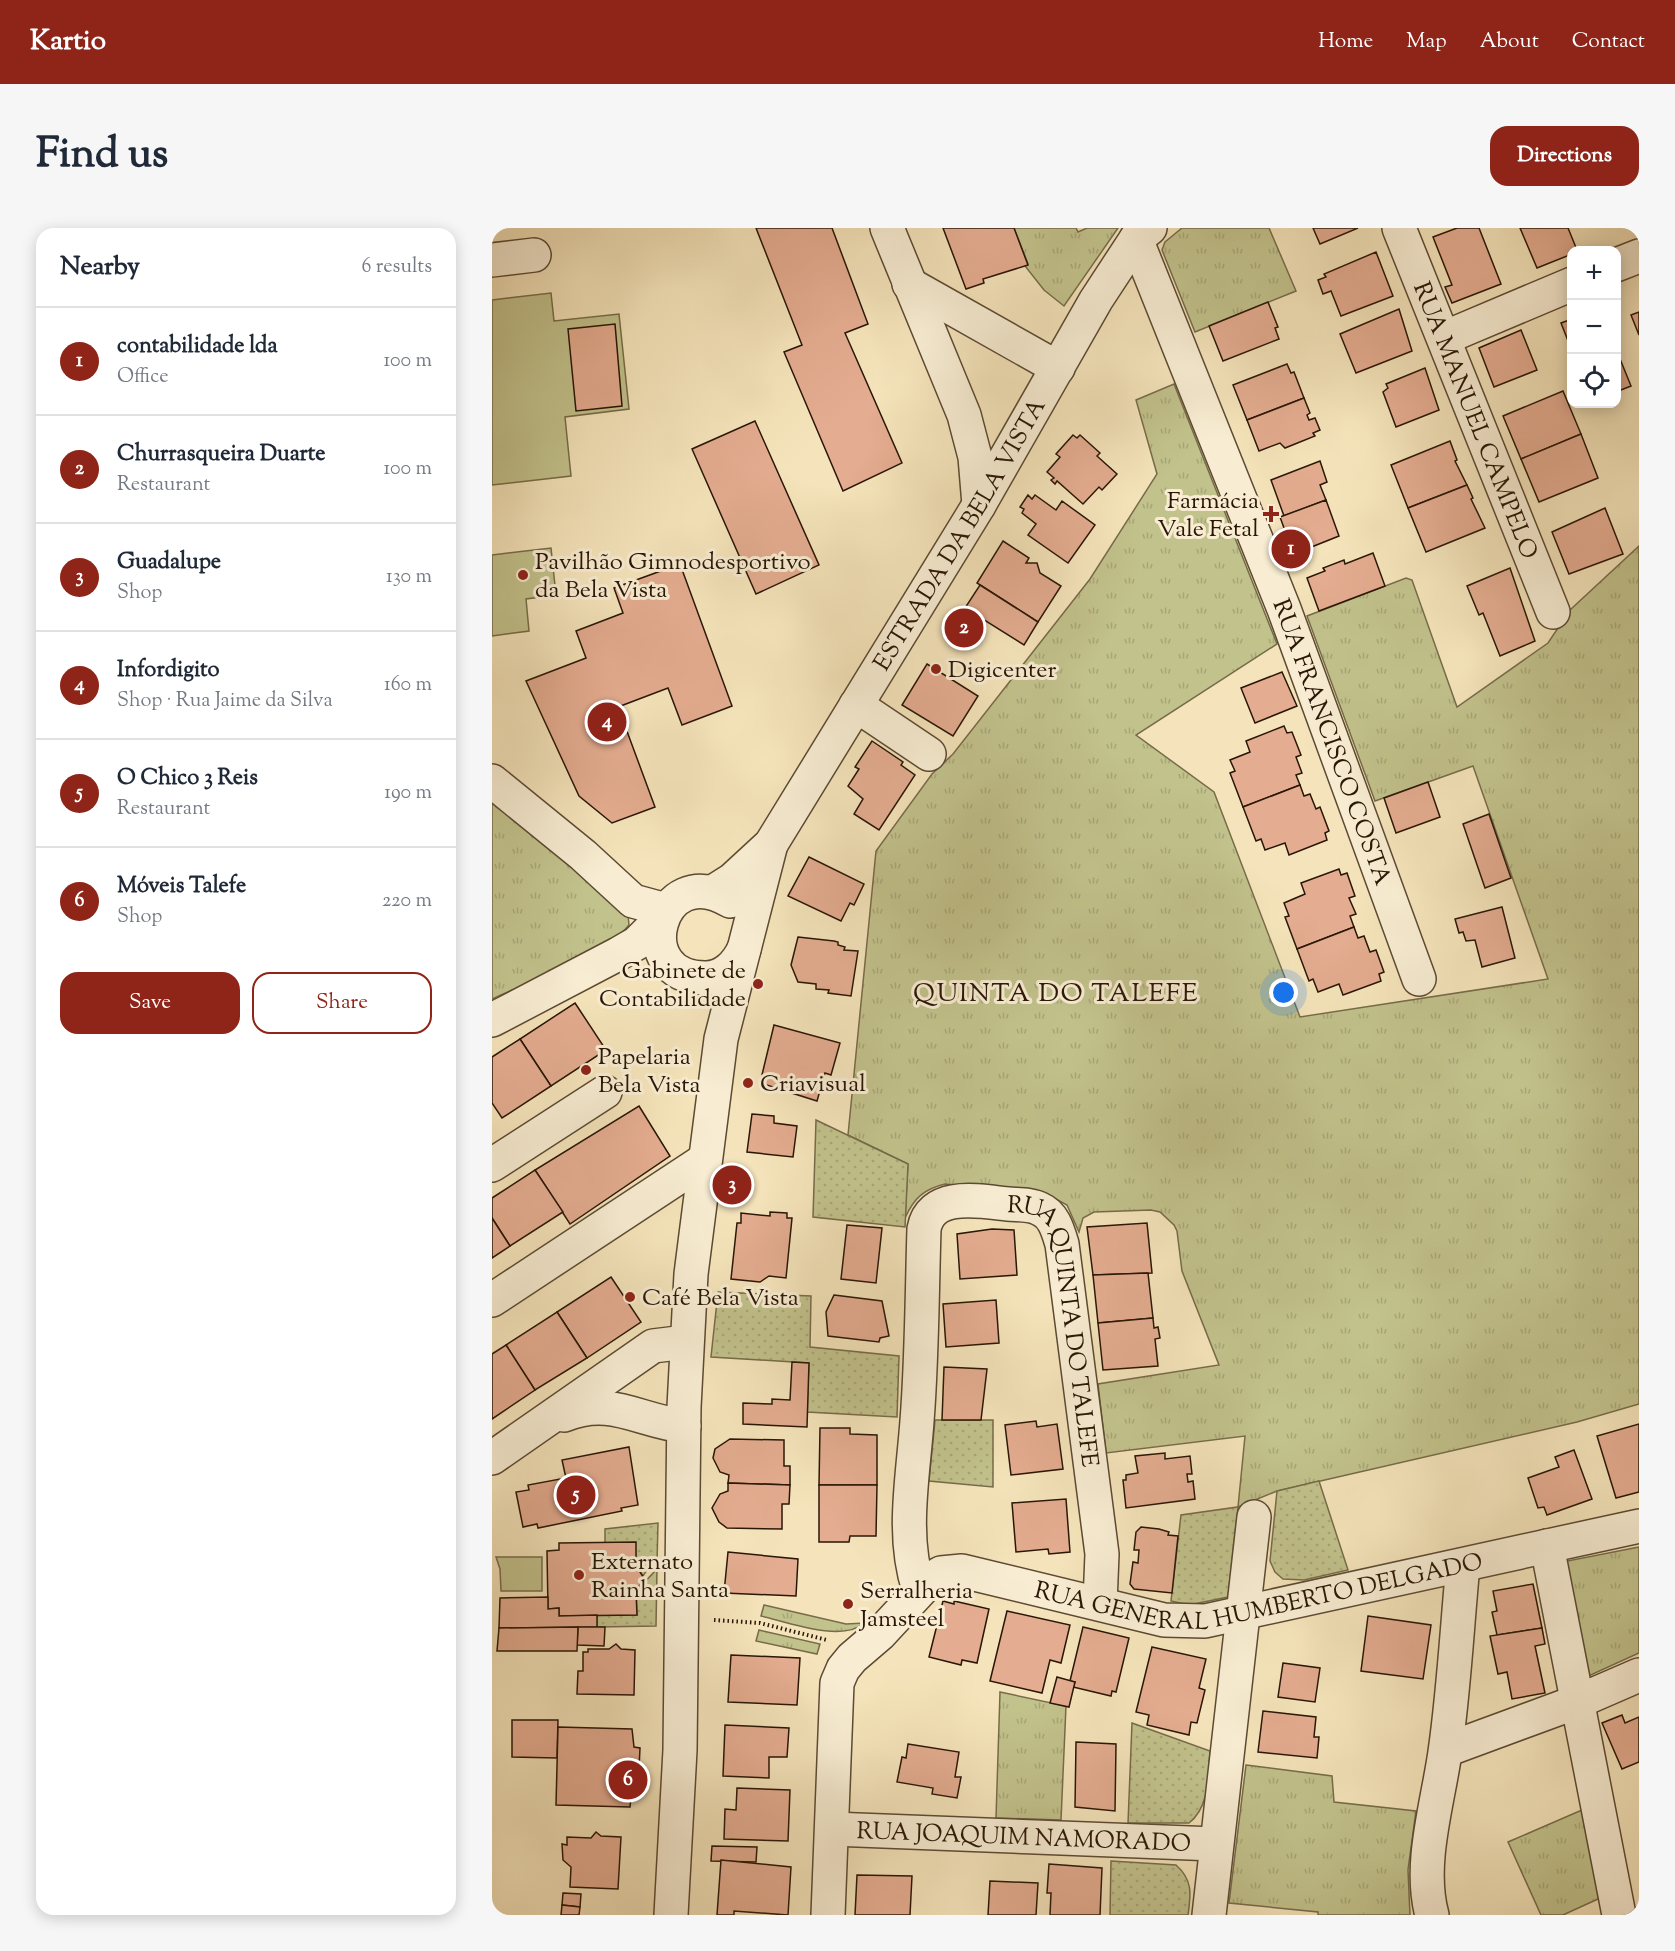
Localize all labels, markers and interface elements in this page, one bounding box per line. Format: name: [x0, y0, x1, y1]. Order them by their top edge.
text: Kartio: [30, 22, 106, 62]
text: Home: [1318, 27, 1373, 57]
text: Map: [1406, 27, 1447, 57]
text: About: [1480, 27, 1539, 57]
text: Contact: [1572, 27, 1645, 57]
text: Find us: [36, 126, 168, 186]
button: Directions: [1490, 126, 1639, 186]
map controls: [1567, 246, 1621, 408]
button: +: [1567, 246, 1621, 300]
text: Nearby: [60, 249, 140, 286]
text: 6 results: [362, 253, 432, 282]
street label: RUA MANUEL CAMPELO: [1403, 277, 1545, 565]
button: −: [1567, 300, 1621, 354]
text: contabilidade lda: [117, 331, 278, 363]
text: 1: [76, 347, 83, 376]
text: 100 m: [383, 347, 432, 376]
button: locate: [1567, 354, 1621, 408]
text: Office: [117, 363, 169, 392]
street label: ESTRADA DA BELA VISTA: [866, 392, 1056, 678]
text: Churrasqueira Duarte: [117, 439, 326, 471]
text: 2: [75, 455, 84, 484]
text: 100 m: [383, 455, 432, 484]
text: Restaurant: [117, 471, 210, 500]
place label: Farmácia Vale Fetal: [1157, 485, 1259, 547]
marker: Farmácia Vale Fetal: [1264, 507, 1278, 521]
pin: 1: [1272, 526, 1310, 572]
place label: Pavilhão Gimnodesportivo da Bela Vista: [535, 546, 811, 608]
text: Guadalupe: [117, 547, 221, 579]
text: 3: [75, 563, 84, 592]
text: 130 m: [386, 563, 432, 592]
marker: Pavilhão Gimnodesportivo da Bela Vista: [516, 568, 530, 582]
text: Shop: [117, 579, 162, 608]
street label: RUA FRANCISCO COSTA: [1263, 594, 1399, 891]
pin: 2: [944, 606, 984, 650]
place label: Digicenter: [948, 654, 1056, 688]
text: Infordigito: [117, 655, 220, 687]
marker: Digicenter: [929, 662, 943, 676]
text: 4: [74, 671, 85, 700]
text: 160 m: [384, 671, 432, 700]
text: Shop · Rua Jaime da Silva: [117, 687, 333, 716]
pin: 4: [588, 700, 626, 744]
text: O Chico 3 Reis: [117, 763, 258, 795]
text: 5: [76, 779, 83, 808]
text: 190 m: [384, 779, 432, 808]
text: Restaurant: [117, 795, 210, 824]
text: Móveis Talefe: [117, 871, 246, 903]
text: 6: [75, 887, 84, 916]
text: 220 m: [382, 887, 432, 916]
text: Shop: [117, 903, 162, 932]
place label: Gabinete de Contabilidade: [599, 955, 746, 1017]
button: Save: [60, 972, 240, 1034]
button: Share: [252, 972, 432, 1034]
district label: QUINTA DO TALEFE: [913, 976, 1199, 1013]
marker: Gabinete de Contabilidade: [751, 977, 765, 991]
your location: [1269, 978, 1298, 1007]
place label: Papelaria Bela Vista: [598, 1041, 701, 1103]
marker: Papelaria Bela Vista: [579, 1063, 593, 1077]
place label: Criavisual: [760, 1068, 866, 1102]
marker: Criavisual: [741, 1076, 755, 1090]
pin: 3: [712, 1162, 752, 1208]
street label: RUA QUINTA DO TALEFE: [1006, 1189, 1106, 1470]
place label: Café Bela Vista: [642, 1282, 799, 1316]
marker: Café Bela Vista: [623, 1290, 637, 1304]
pin: 5: [556, 1472, 596, 1518]
place label: Externato Rainha Santa: [591, 1546, 729, 1608]
street label: RUA GENERAL HUMBERTO DELGADO: [1031, 1546, 1486, 1640]
marker: Externato Rainha Santa: [572, 1568, 586, 1582]
place label: Serralheria Jamsteel: [858, 1575, 973, 1637]
marker: Serralheria Jamsteel: [841, 1597, 855, 1611]
pin: 6: [608, 1758, 648, 1802]
street label: RUA JOAQUIM NAMORADO: [856, 1815, 1192, 1862]

